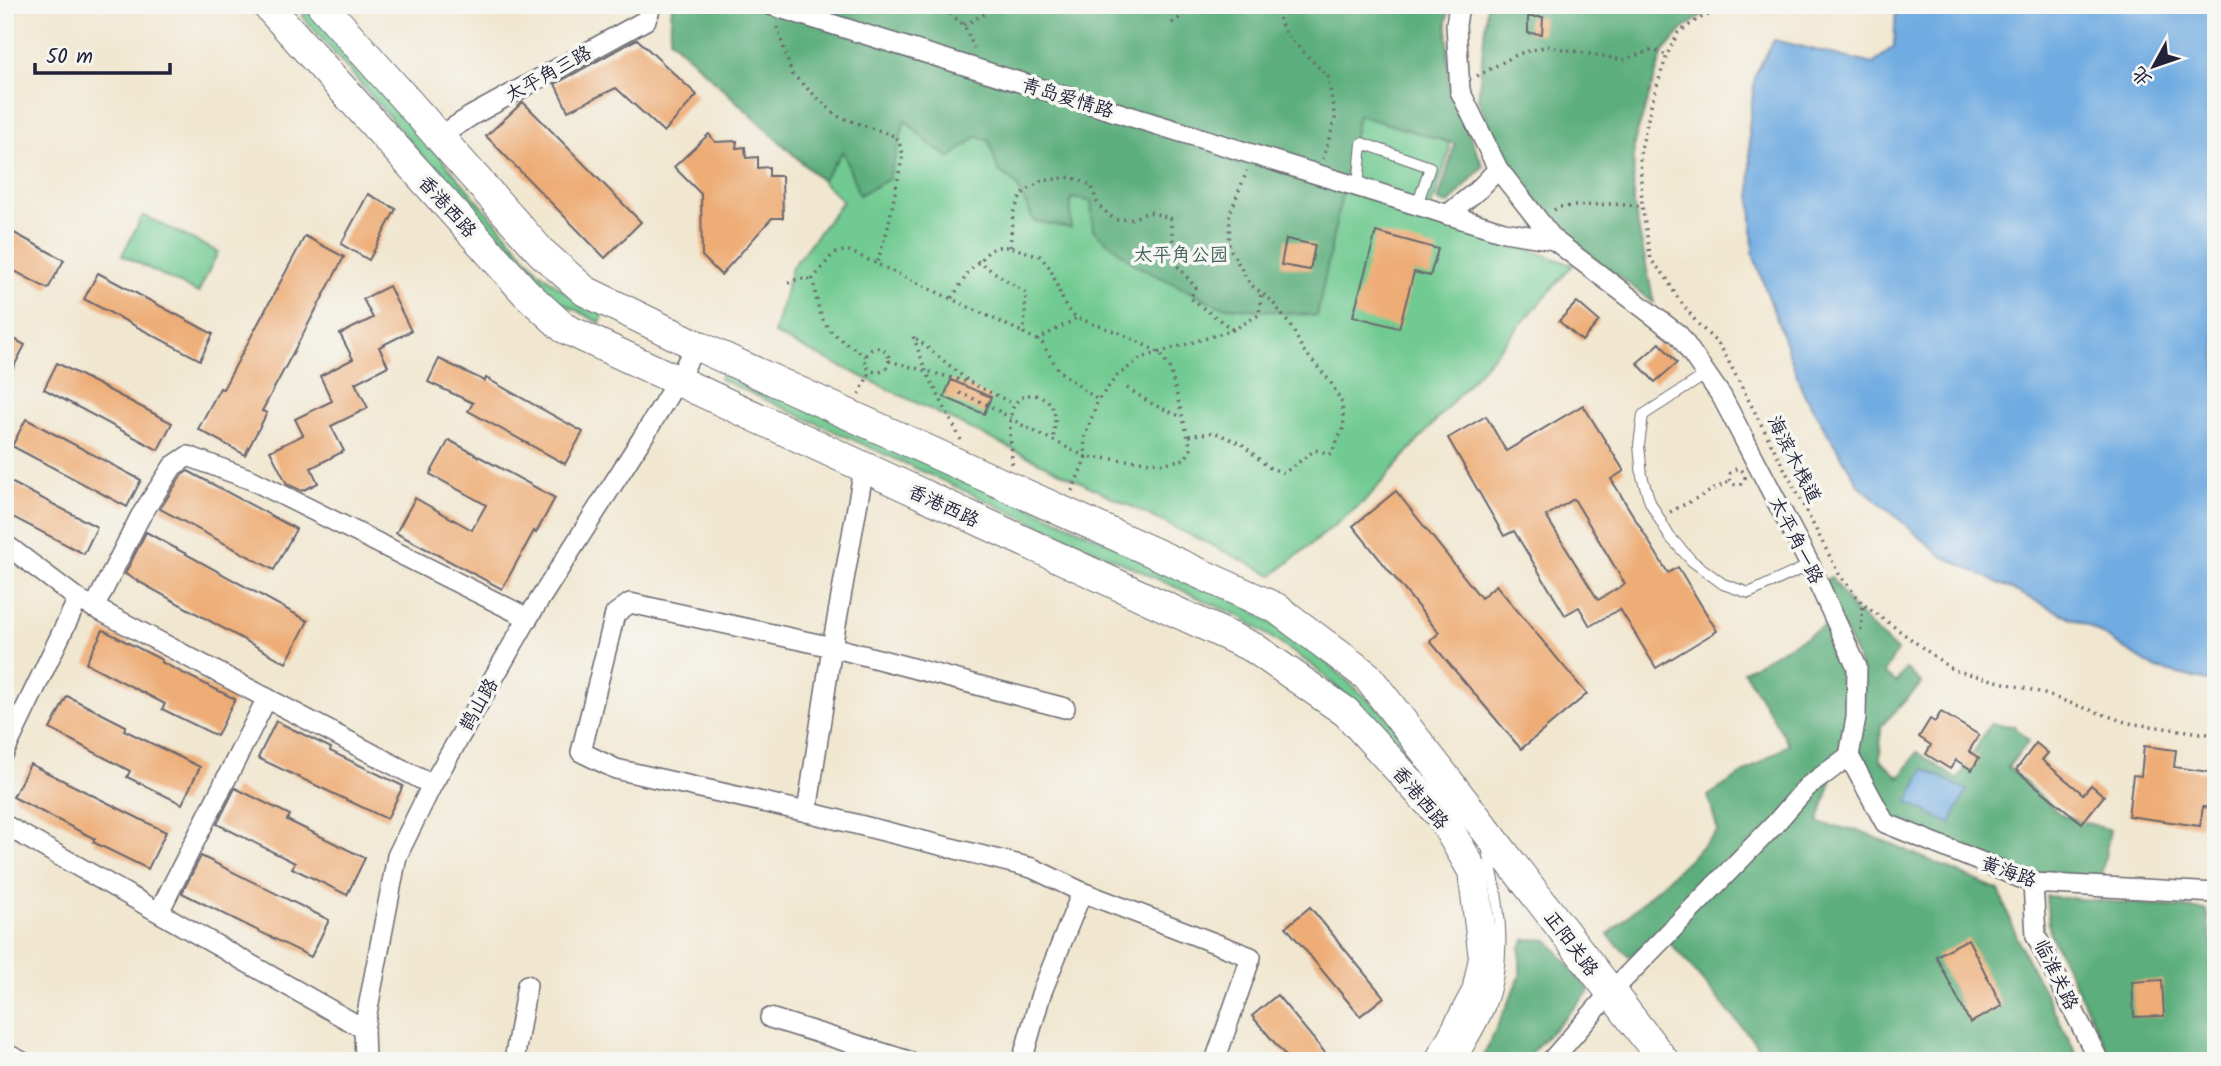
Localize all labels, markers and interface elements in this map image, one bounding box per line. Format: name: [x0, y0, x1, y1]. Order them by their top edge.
scale bar: [35, 32, 170, 76]
north arrow: [2120, 32, 2190, 102]
street label: 太平角三路: [500, 39, 598, 111]
text: 50 m: [46, 41, 93, 74]
text: 北: [2125, 59, 2160, 93]
street label: 青岛爱情路: [1018, 71, 1117, 127]
street label: 香港西路: [410, 169, 483, 246]
park label: 太平角公园: [1133, 241, 1229, 271]
street label: 海滨木栈道: [1758, 411, 1828, 509]
street label: 香港西路: [902, 477, 984, 536]
street label: 太平角一路: [1760, 492, 1830, 590]
street label: 鹊山路: [452, 673, 507, 737]
street label: 香港西路: [1384, 760, 1455, 837]
street label: 黄海路: [1977, 849, 2040, 896]
street label: 正阳关路: [1536, 905, 1605, 984]
street label: 临淮关路: [2025, 934, 2085, 1016]

